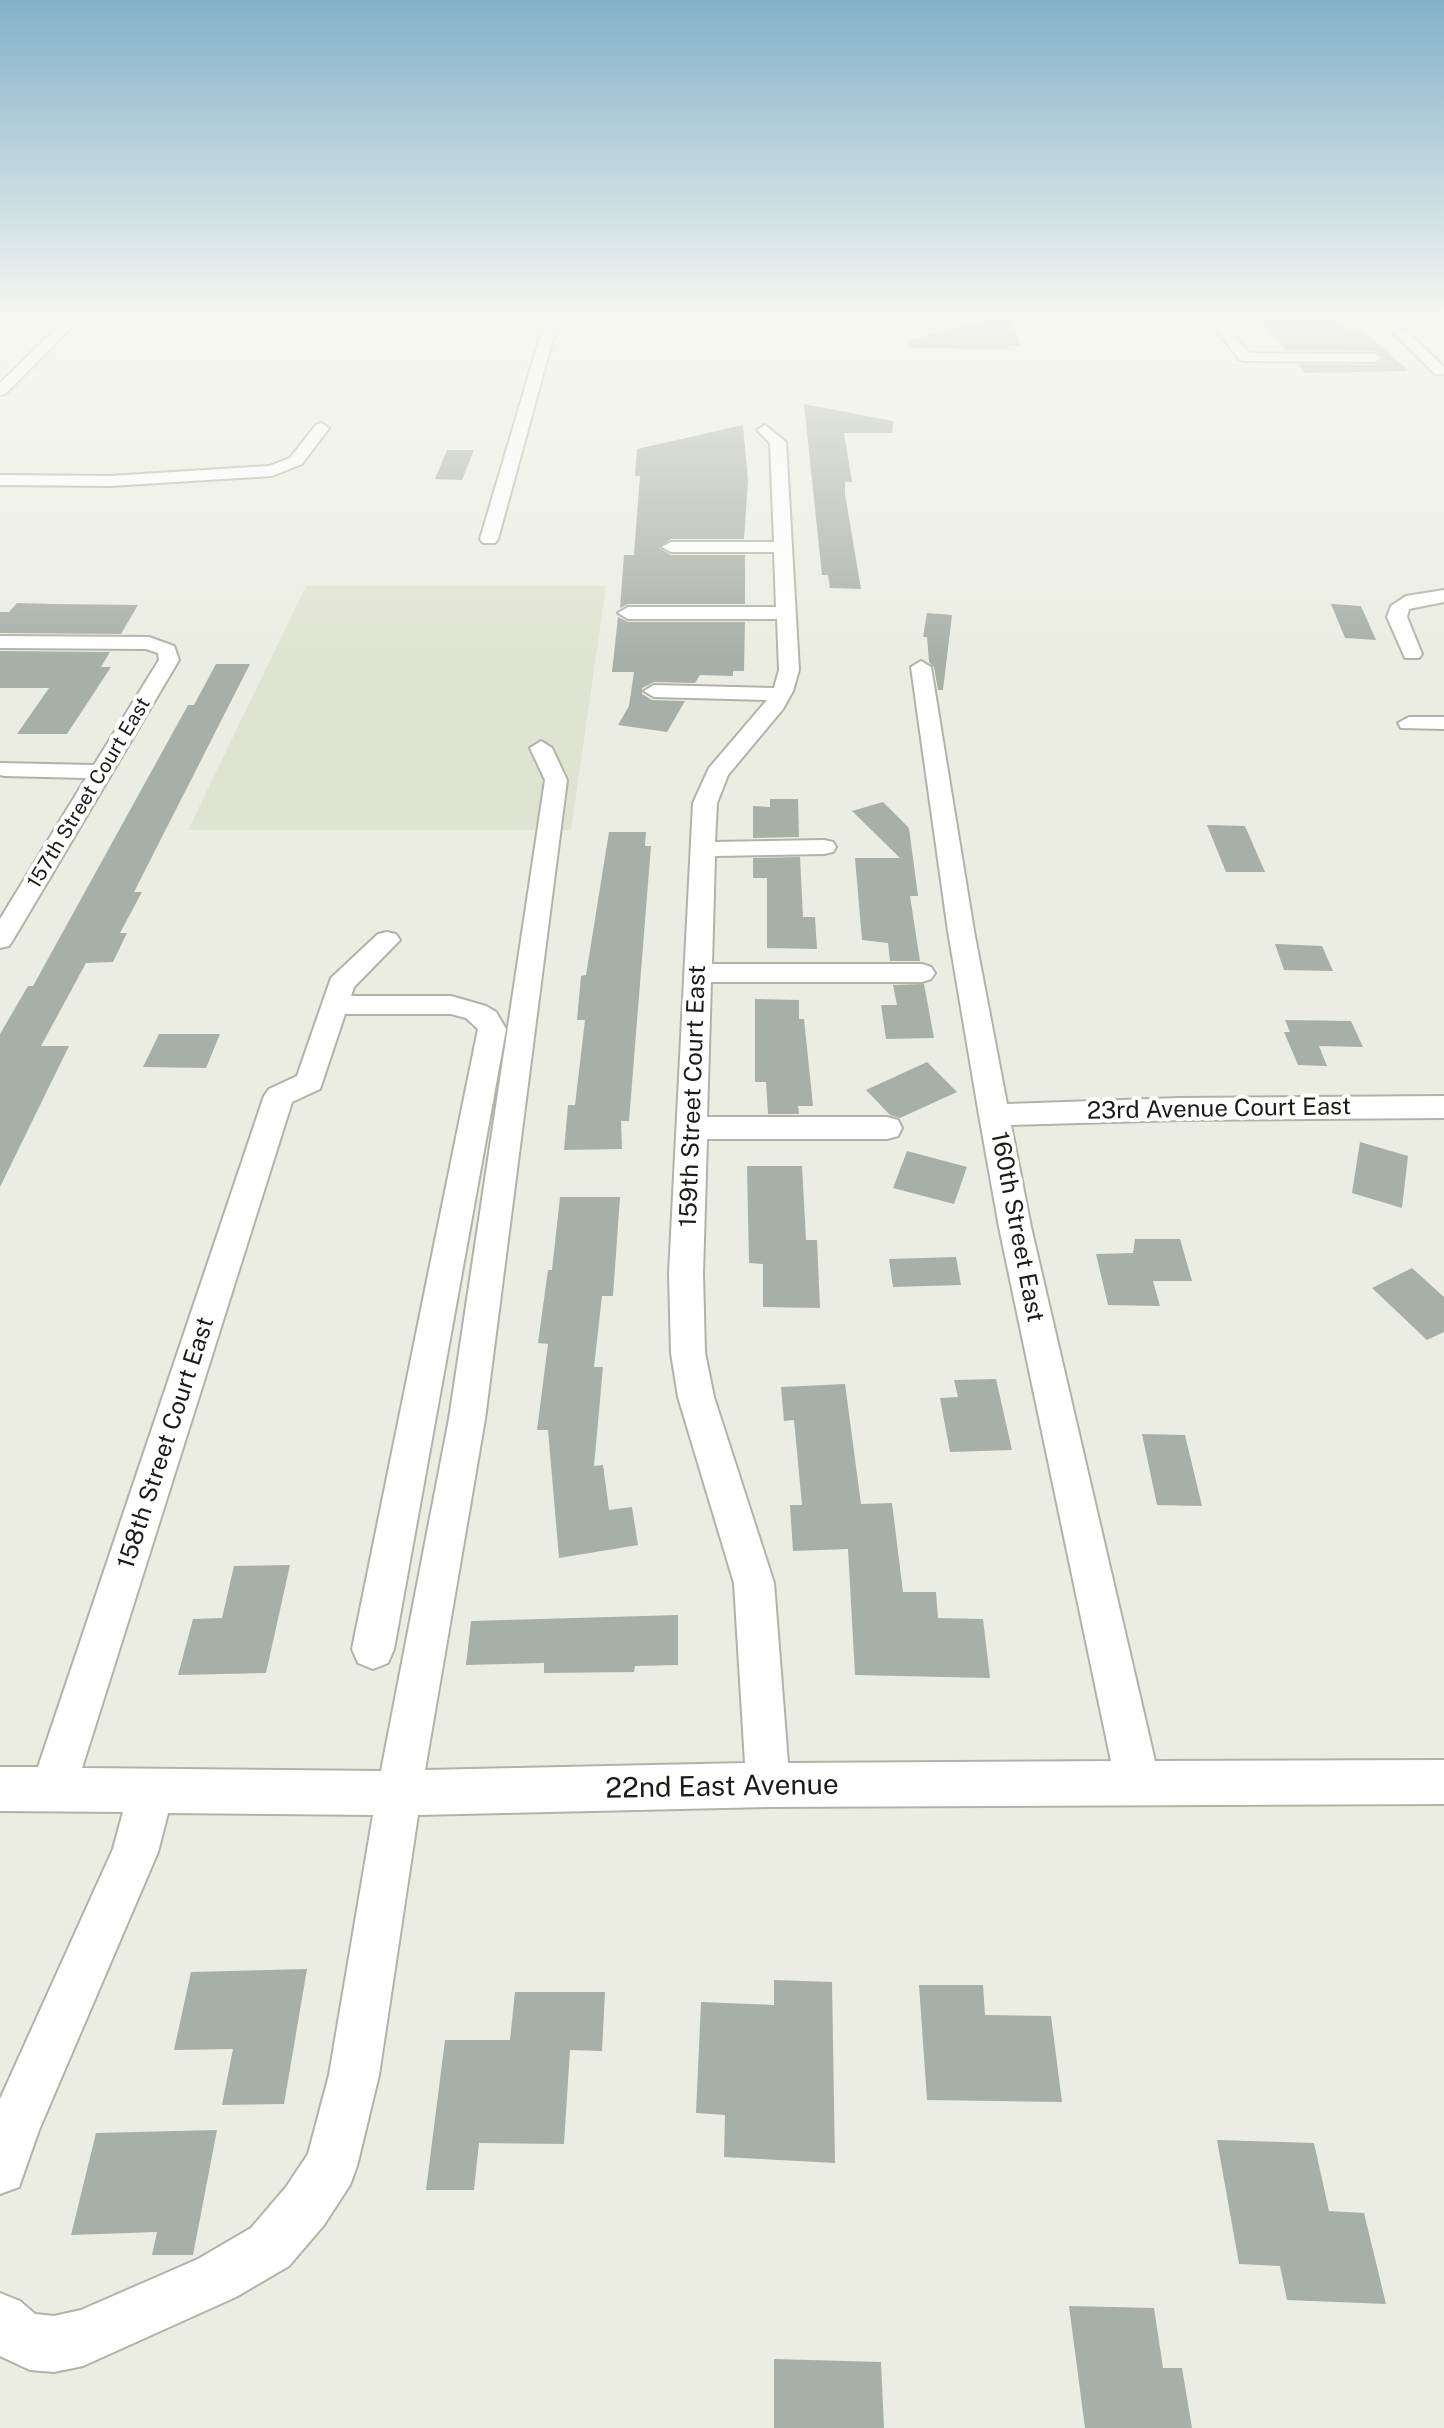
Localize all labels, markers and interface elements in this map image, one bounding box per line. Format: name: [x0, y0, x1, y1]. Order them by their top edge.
street label: 157th Street Court East: [23, 693, 155, 893]
street label: 159th Street Court East: [674, 964, 712, 1228]
street label: 23rd Avenue Court East: [1087, 1092, 1351, 1126]
street label: 160th Street East: [984, 1129, 1050, 1325]
street label: 158th Street Court East: [112, 1313, 220, 1573]
street label: 22nd East Avenue: [605, 1768, 839, 1806]

